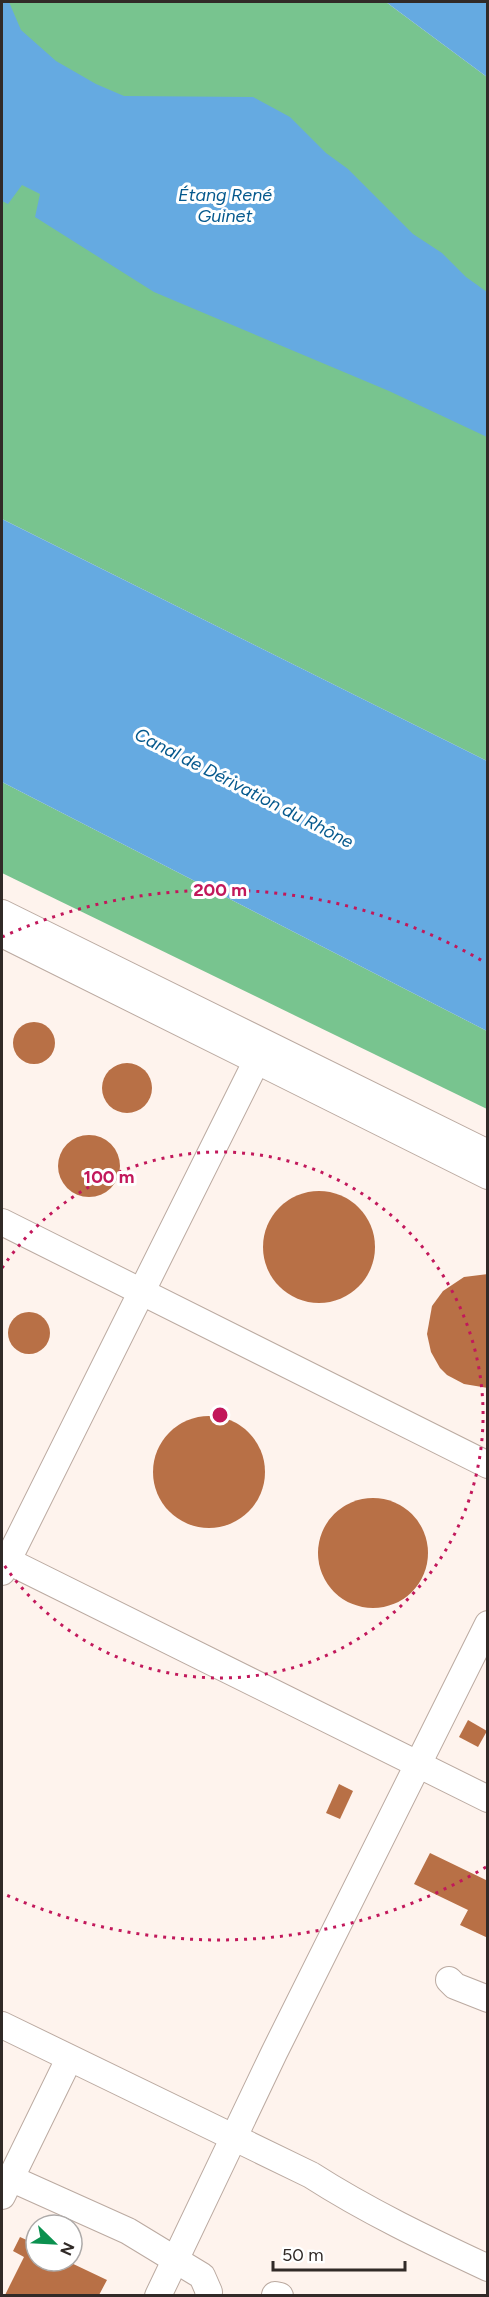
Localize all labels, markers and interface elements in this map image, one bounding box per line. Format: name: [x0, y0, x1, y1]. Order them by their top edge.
water label: Étang René Guinet: [178, 184, 272, 227]
water label: Canal de Dérivation du Rhône: [131, 723, 357, 853]
text: 200 m: [193, 879, 247, 901]
text: 100 m: [84, 1166, 134, 1188]
centre of rings: [210, 1405, 230, 1425]
north arrow: [24, 2213, 84, 2273]
scale bar: [273, 2234, 405, 2272]
text: N: [56, 2239, 78, 2258]
text: 50 m: [282, 2244, 324, 2266]

